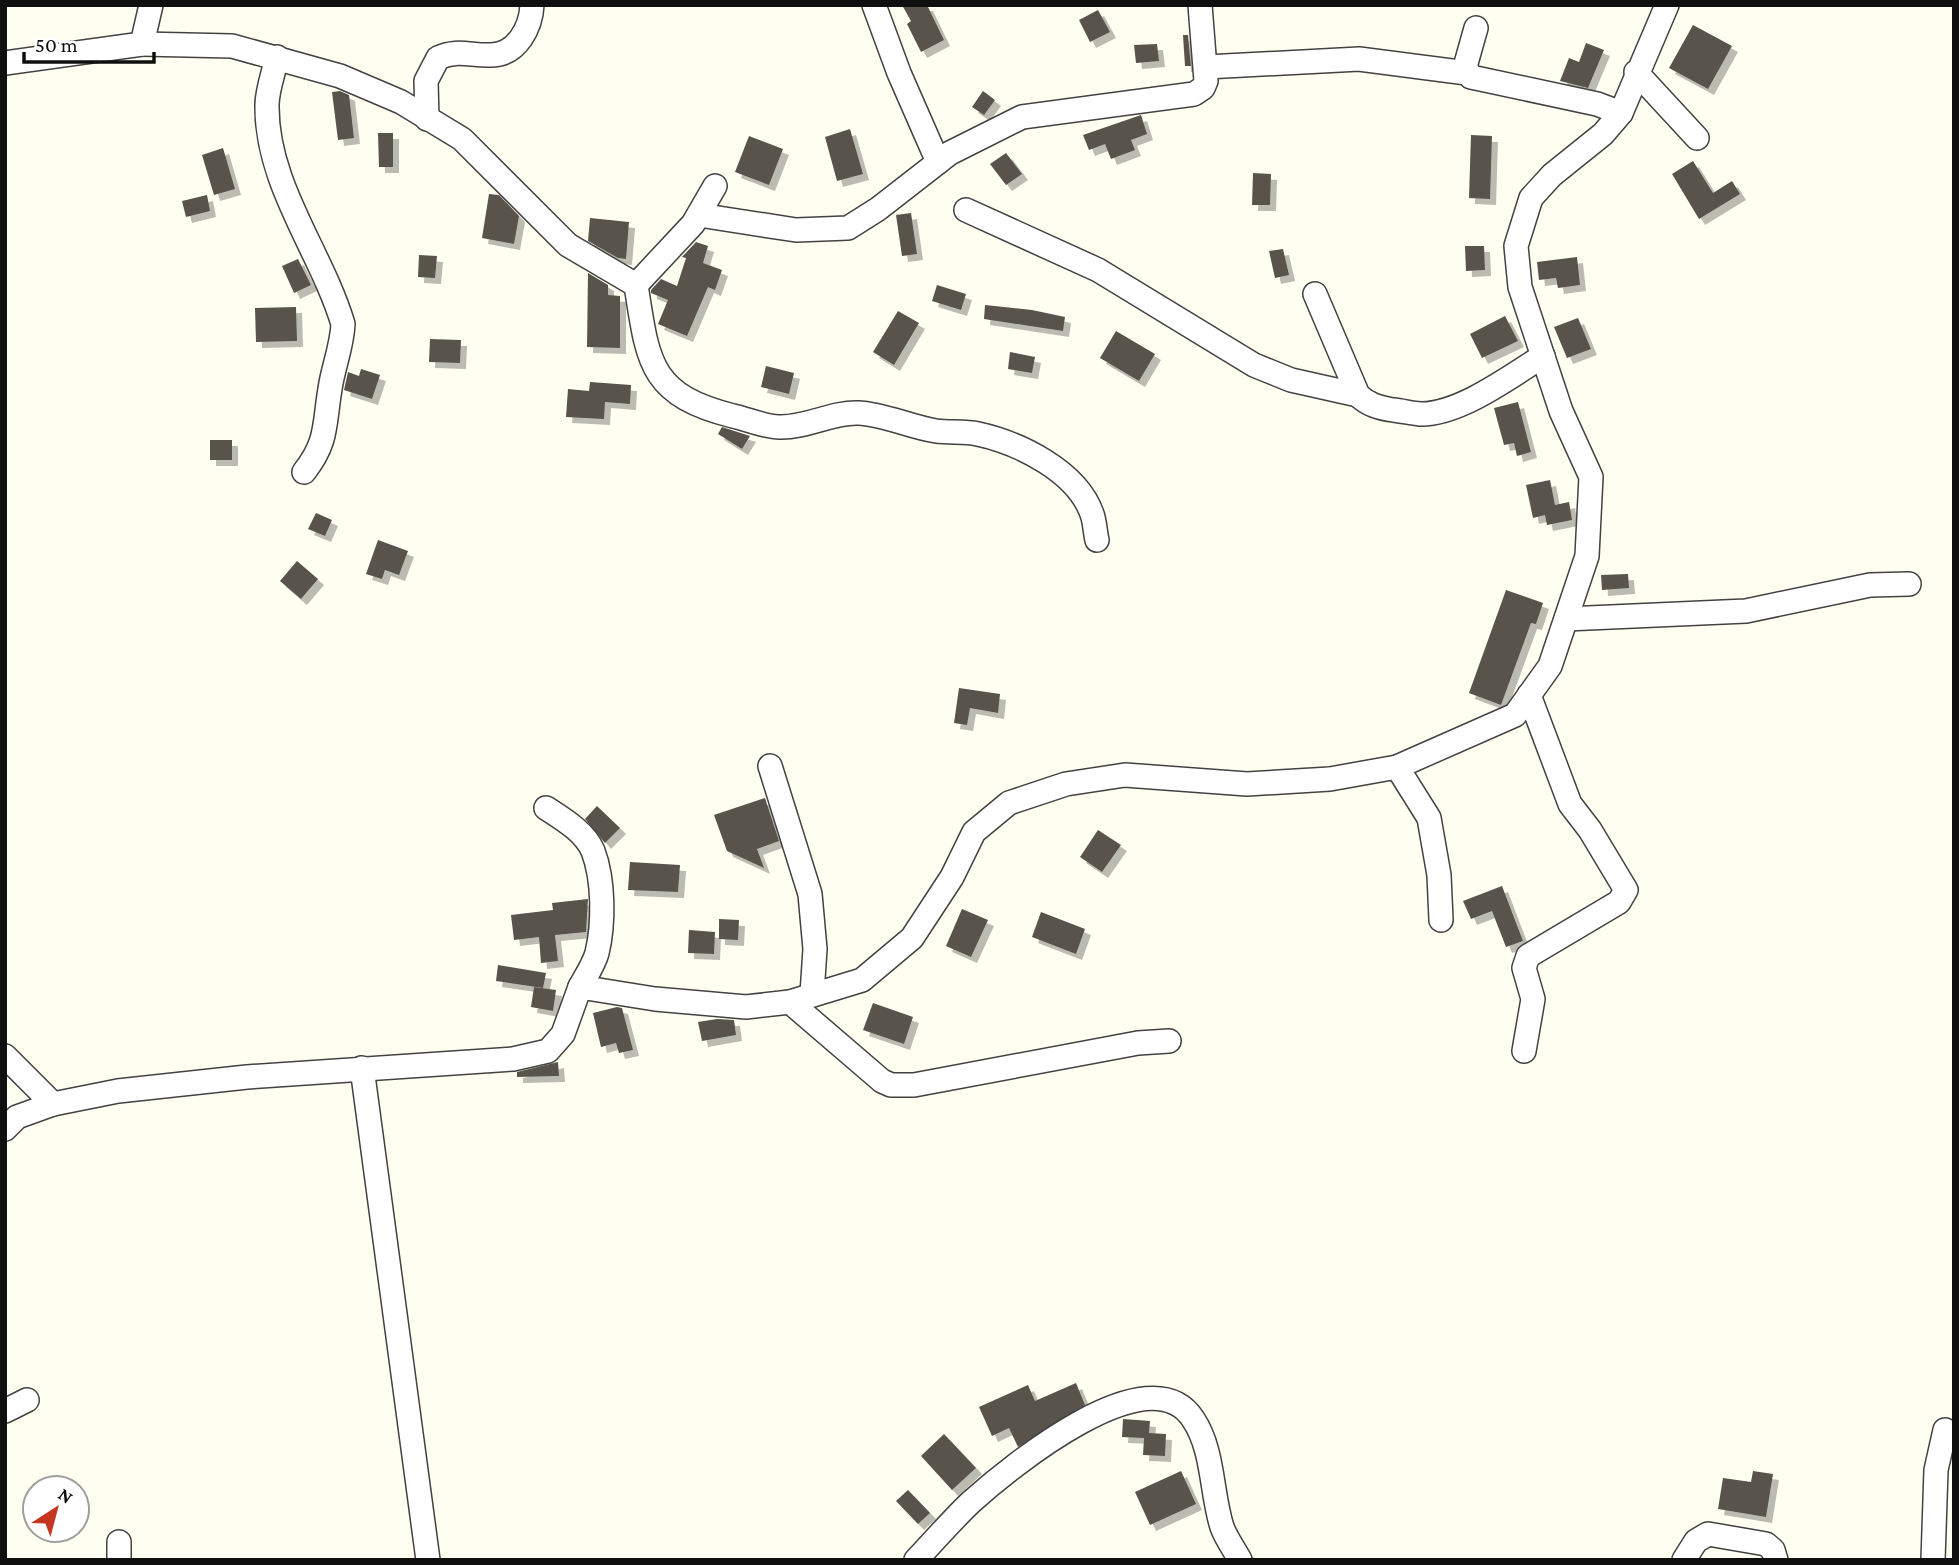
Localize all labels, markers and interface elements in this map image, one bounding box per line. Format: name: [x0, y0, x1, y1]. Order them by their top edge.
scale bar: [24, 21, 154, 65]
text: 50 m: [35, 33, 78, 57]
north arrow: [21, 1474, 91, 1544]
text: N: [54, 1483, 77, 1508]

